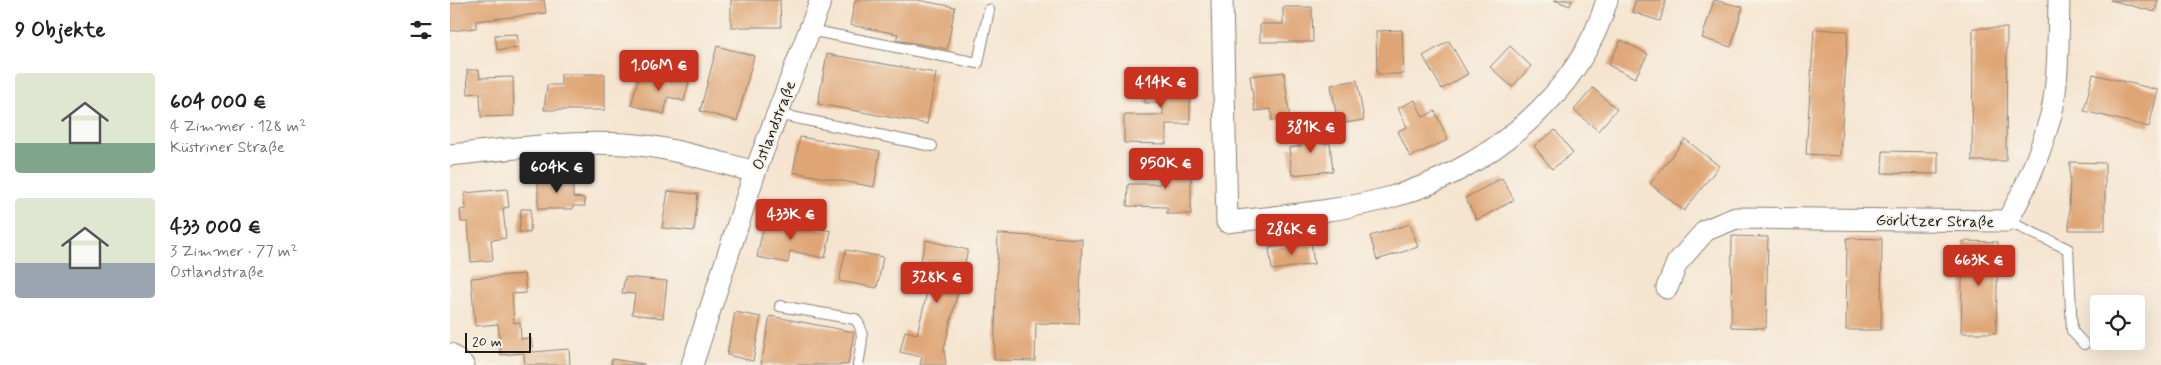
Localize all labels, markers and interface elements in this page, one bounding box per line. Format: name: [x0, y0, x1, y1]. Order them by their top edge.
text: 9 Objekte: [15, 16, 105, 44]
icon: filters: [407, 16, 435, 44]
pin: 1.06M €: [613, 49, 705, 92]
text: 1.06M €: [630, 55, 688, 76]
pin: 414K €: [1120, 66, 1202, 109]
text: 414K €: [1135, 72, 1187, 93]
street label: Ostlandstraße: [748, 78, 801, 173]
text: 604 000 €: [170, 88, 267, 116]
icon: home: [55, 93, 115, 153]
pin: 381K €: [1270, 112, 1352, 154]
text: 4 Zimmer · 128 m²: [170, 116, 306, 137]
text: 381K €: [1287, 117, 1335, 138]
text: Küstriner Straße: [170, 137, 285, 158]
pin: 950K €: [1125, 148, 1207, 190]
pin: 604K €: [516, 152, 598, 194]
text: 950K €: [1140, 153, 1192, 174]
text: 604K €: [531, 157, 583, 178]
pin: 433K €: [750, 198, 832, 241]
text: 433K €: [767, 204, 815, 225]
street label: Görlitzer Straße: [1876, 210, 1994, 233]
text: 433 000 €: [170, 213, 261, 241]
pin: 286K €: [1251, 214, 1333, 256]
icon: home: [55, 218, 115, 278]
text: 286K €: [1267, 219, 1317, 240]
text: 3 Zimmer · 77 m²: [170, 241, 298, 262]
pin: 663K €: [1938, 244, 2020, 287]
text: 663K €: [1954, 250, 2004, 271]
text: Ostlandstraße: [170, 262, 264, 283]
pin: 328K €: [896, 262, 978, 304]
text: 328K €: [912, 267, 962, 288]
map controls: [2090, 295, 2145, 350]
button: locate: [2090, 295, 2145, 350]
scale bar: [465, 330, 531, 353]
text: 20 m: [472, 333, 502, 351]

